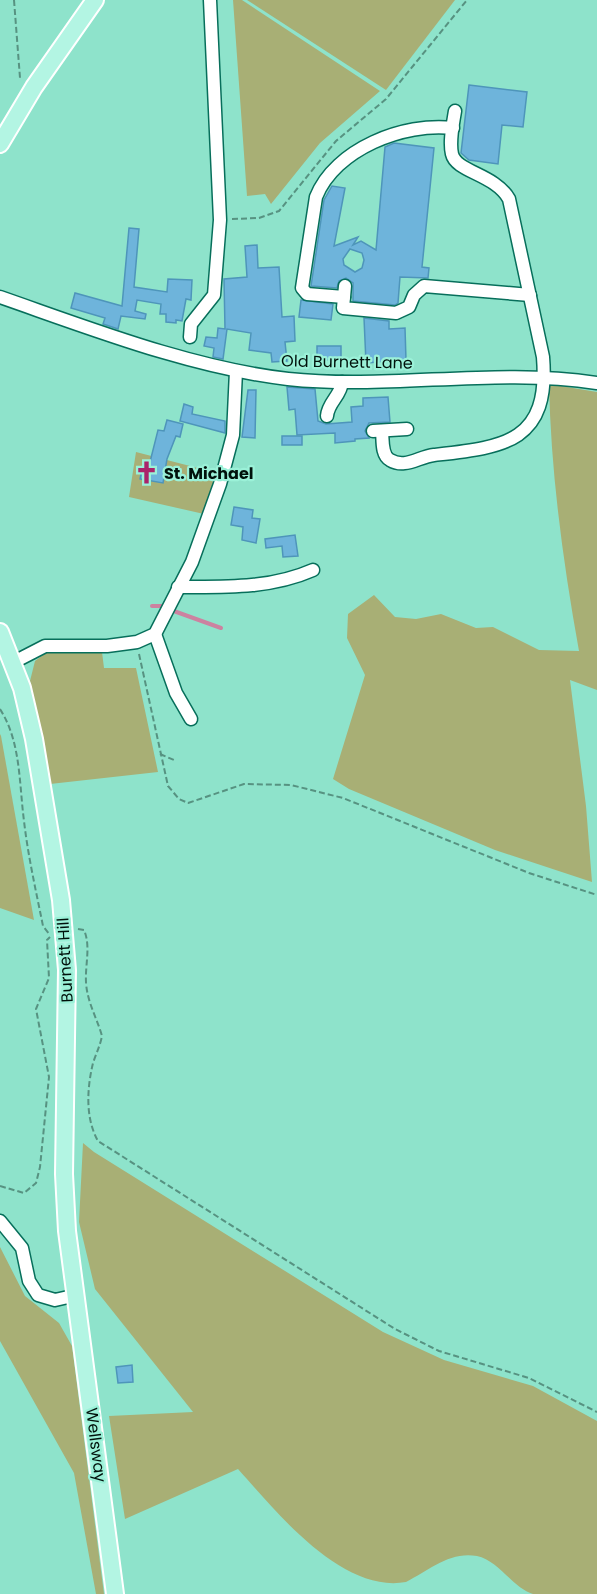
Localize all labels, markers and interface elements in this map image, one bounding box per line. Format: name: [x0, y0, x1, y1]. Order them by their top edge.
street label: Old Burnett Lane: [281, 349, 413, 375]
church icon: St. Michael: [133, 460, 159, 486]
place label: St. Michael: [164, 462, 254, 485]
street label: Burnett Hill: [51, 917, 79, 1003]
street label: Wellsway: [80, 1407, 112, 1483]

